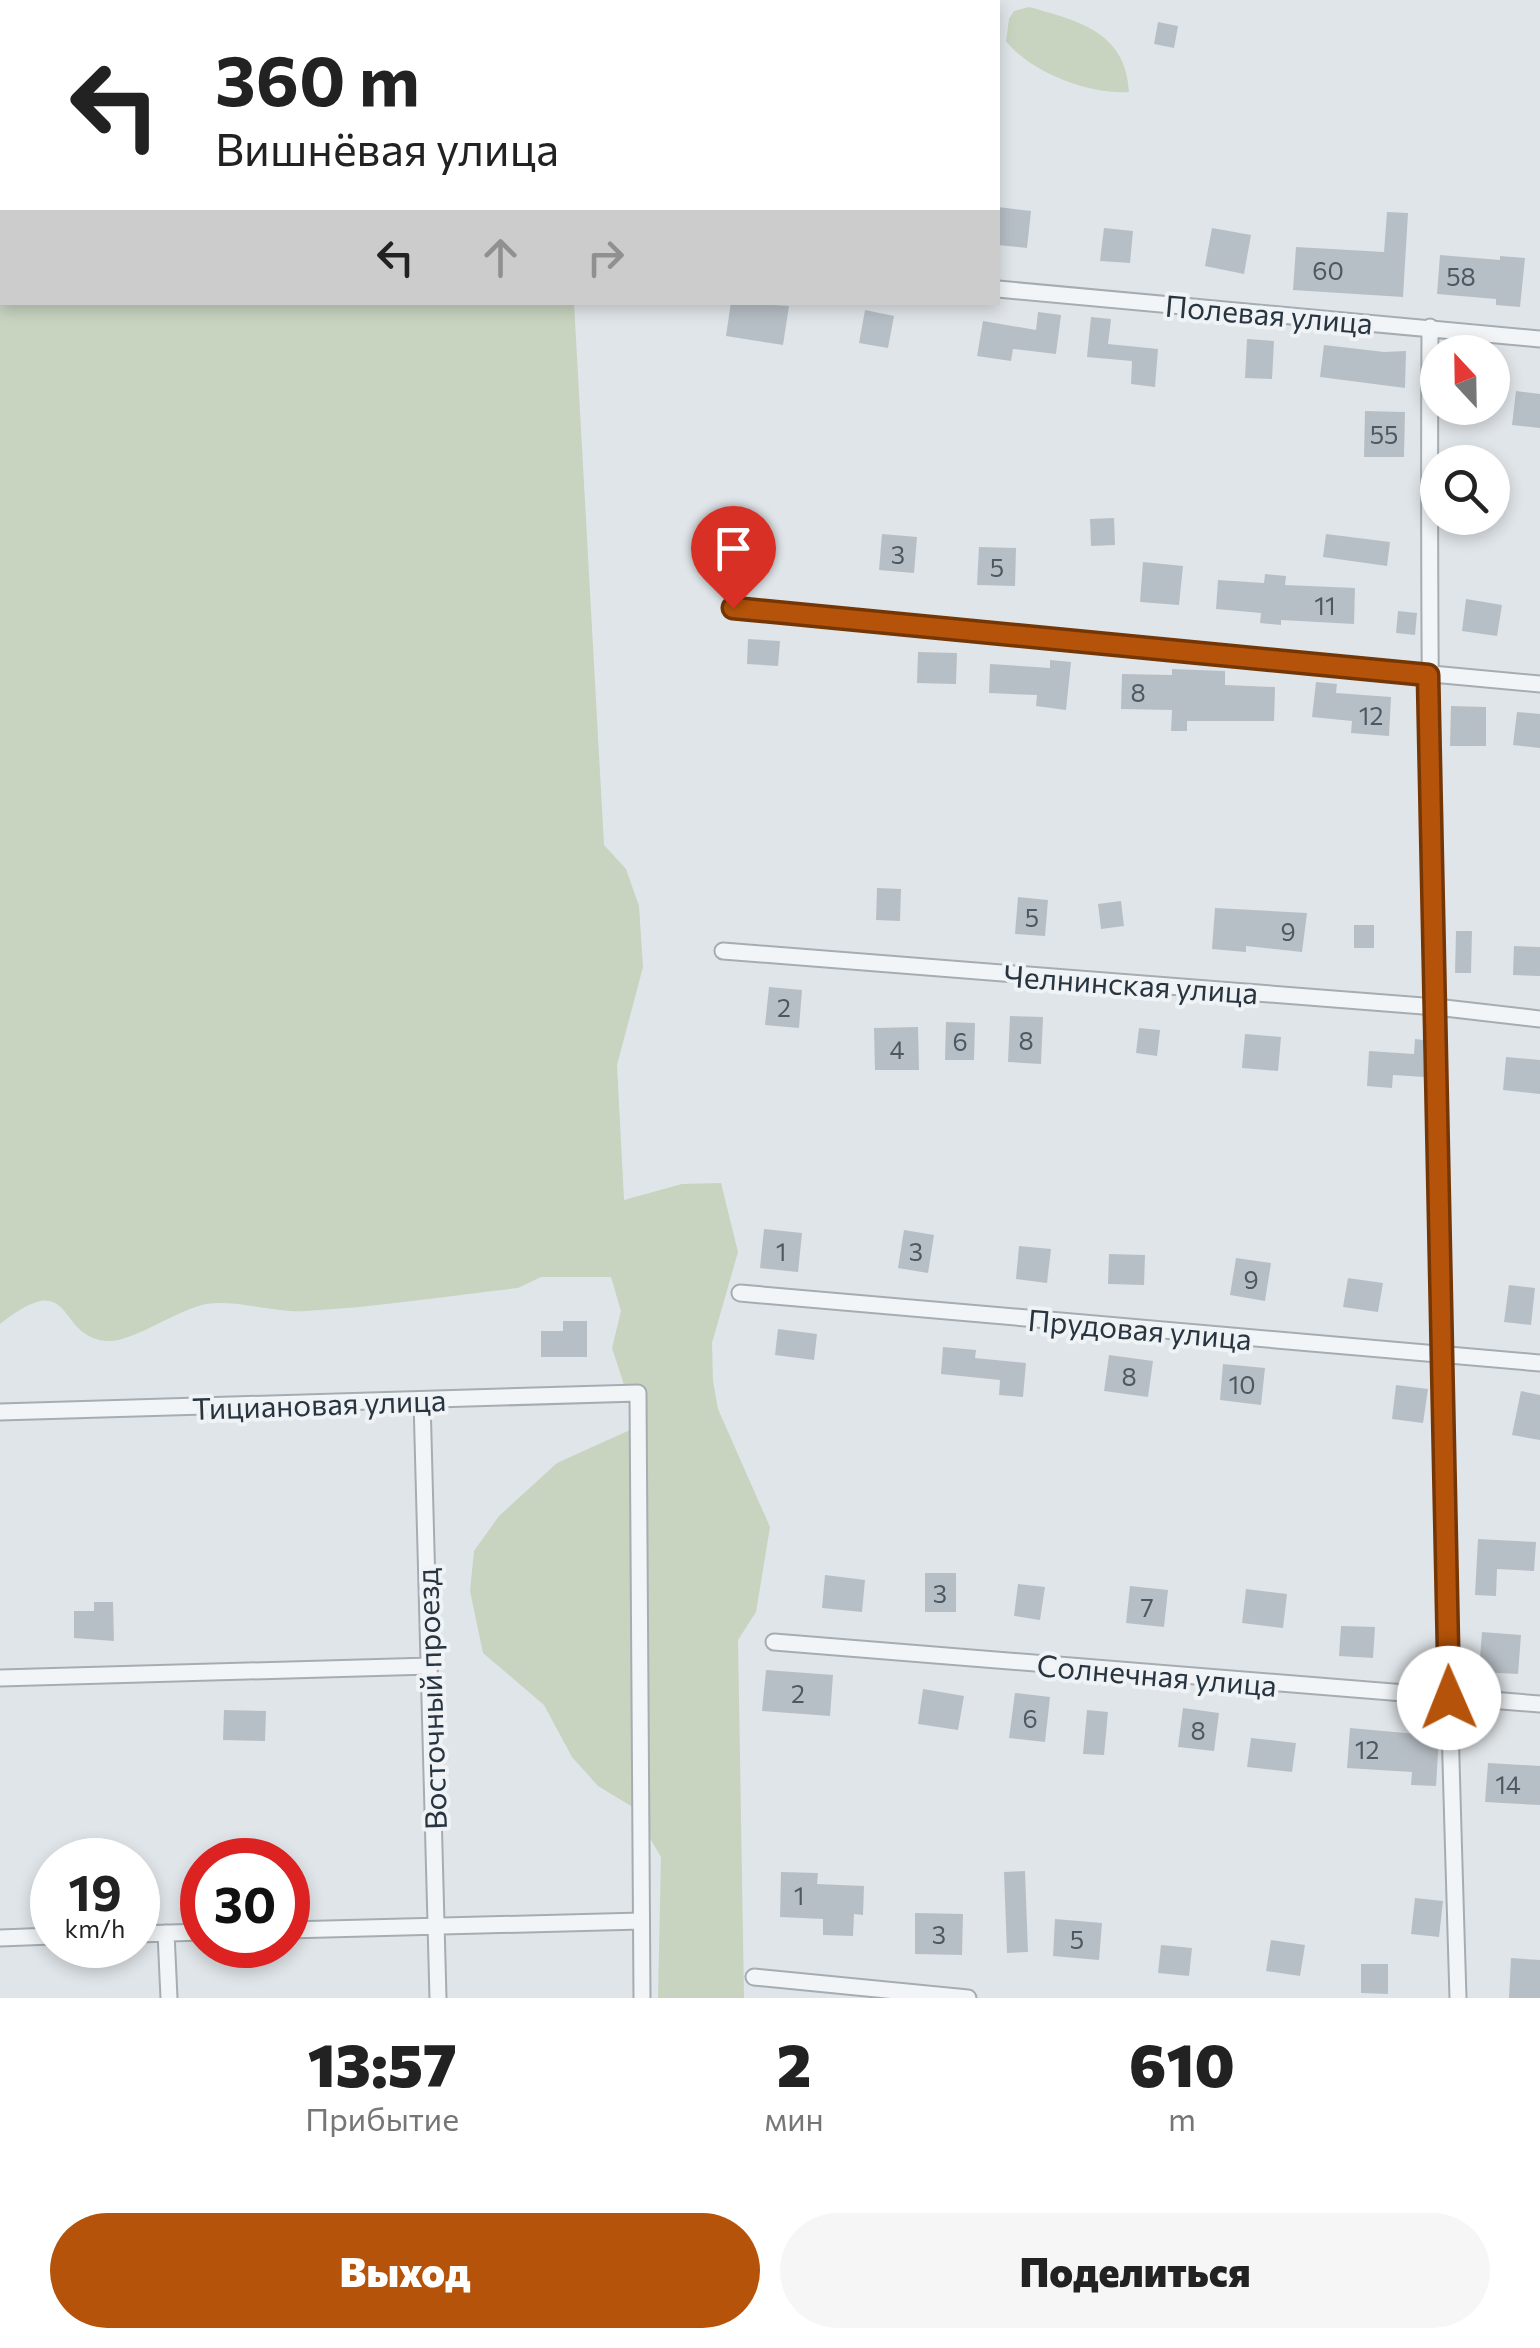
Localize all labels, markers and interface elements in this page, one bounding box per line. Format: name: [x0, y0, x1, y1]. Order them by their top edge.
text: 360 m: [215, 35, 420, 120]
icon: left: [50, 40, 180, 170]
text: Вишнёвая улица: [215, 120, 559, 175]
icon: left: [368, 230, 423, 285]
icon: ahead: [473, 230, 528, 285]
icon: right: [578, 230, 633, 285]
house number: 60: [1312, 255, 1344, 285]
house number: 58: [1446, 261, 1476, 291]
street label: Полевая улица: [1164, 285, 1374, 341]
north arrow: [1420, 335, 1510, 425]
map controls: [1420, 335, 1510, 535]
house number: 55: [1370, 419, 1398, 449]
button: search: [1420, 445, 1510, 535]
pin: [691, 506, 776, 609]
icon: arrive: [706, 521, 761, 576]
house number: 3: [891, 539, 905, 569]
house number: 5: [990, 552, 1004, 582]
house number: 11: [1314, 590, 1336, 620]
house number: 8: [1130, 677, 1146, 707]
house number: 12: [1359, 700, 1383, 730]
house number: 5: [1025, 902, 1039, 932]
house number: 9: [1280, 916, 1296, 946]
street label: Челнинская улица: [1003, 956, 1259, 1010]
house number: 2: [777, 992, 791, 1022]
house number: 8: [1018, 1025, 1034, 1055]
house number: 6: [952, 1026, 968, 1056]
house number: 4: [889, 1034, 905, 1064]
house number: 1: [776, 1236, 786, 1266]
house number: 3: [909, 1236, 923, 1266]
house number: 9: [1243, 1264, 1259, 1294]
street label: Прудовая улица: [1027, 1300, 1253, 1356]
house number: 8: [1121, 1361, 1137, 1391]
house number: 10: [1228, 1369, 1256, 1399]
street label: Тициановая улица: [191, 1380, 447, 1426]
street label: Восточный проезд: [407, 1567, 453, 1831]
house number: 3: [933, 1578, 947, 1608]
house number: 7: [1140, 1592, 1154, 1622]
street label: Солнечная улица: [1036, 1645, 1278, 1703]
position arrow: [1397, 1646, 1501, 1750]
house number: 2: [791, 1678, 805, 1708]
house number: 6: [1022, 1703, 1038, 1733]
house number: 8: [1190, 1715, 1206, 1745]
house number: 12: [1355, 1734, 1379, 1764]
house number: 14: [1495, 1769, 1521, 1799]
speed limit sign: 30: [180, 1838, 310, 1968]
text: 19: [68, 1860, 122, 1921]
house number: 1: [794, 1880, 804, 1910]
text: km/h: [65, 1913, 125, 1943]
house number: 3: [932, 1919, 946, 1949]
house number: 5: [1070, 1924, 1084, 1954]
text: 13:57: [308, 2026, 457, 2099]
text: 2: [777, 2026, 811, 2099]
text: 610: [1129, 2026, 1235, 2099]
text: Прибытие: [305, 2098, 459, 2138]
text: мин: [764, 2098, 824, 2138]
text: m: [1168, 2098, 1196, 2138]
button: Выход: [50, 2213, 760, 2328]
button: Поделиться: [780, 2213, 1490, 2328]

